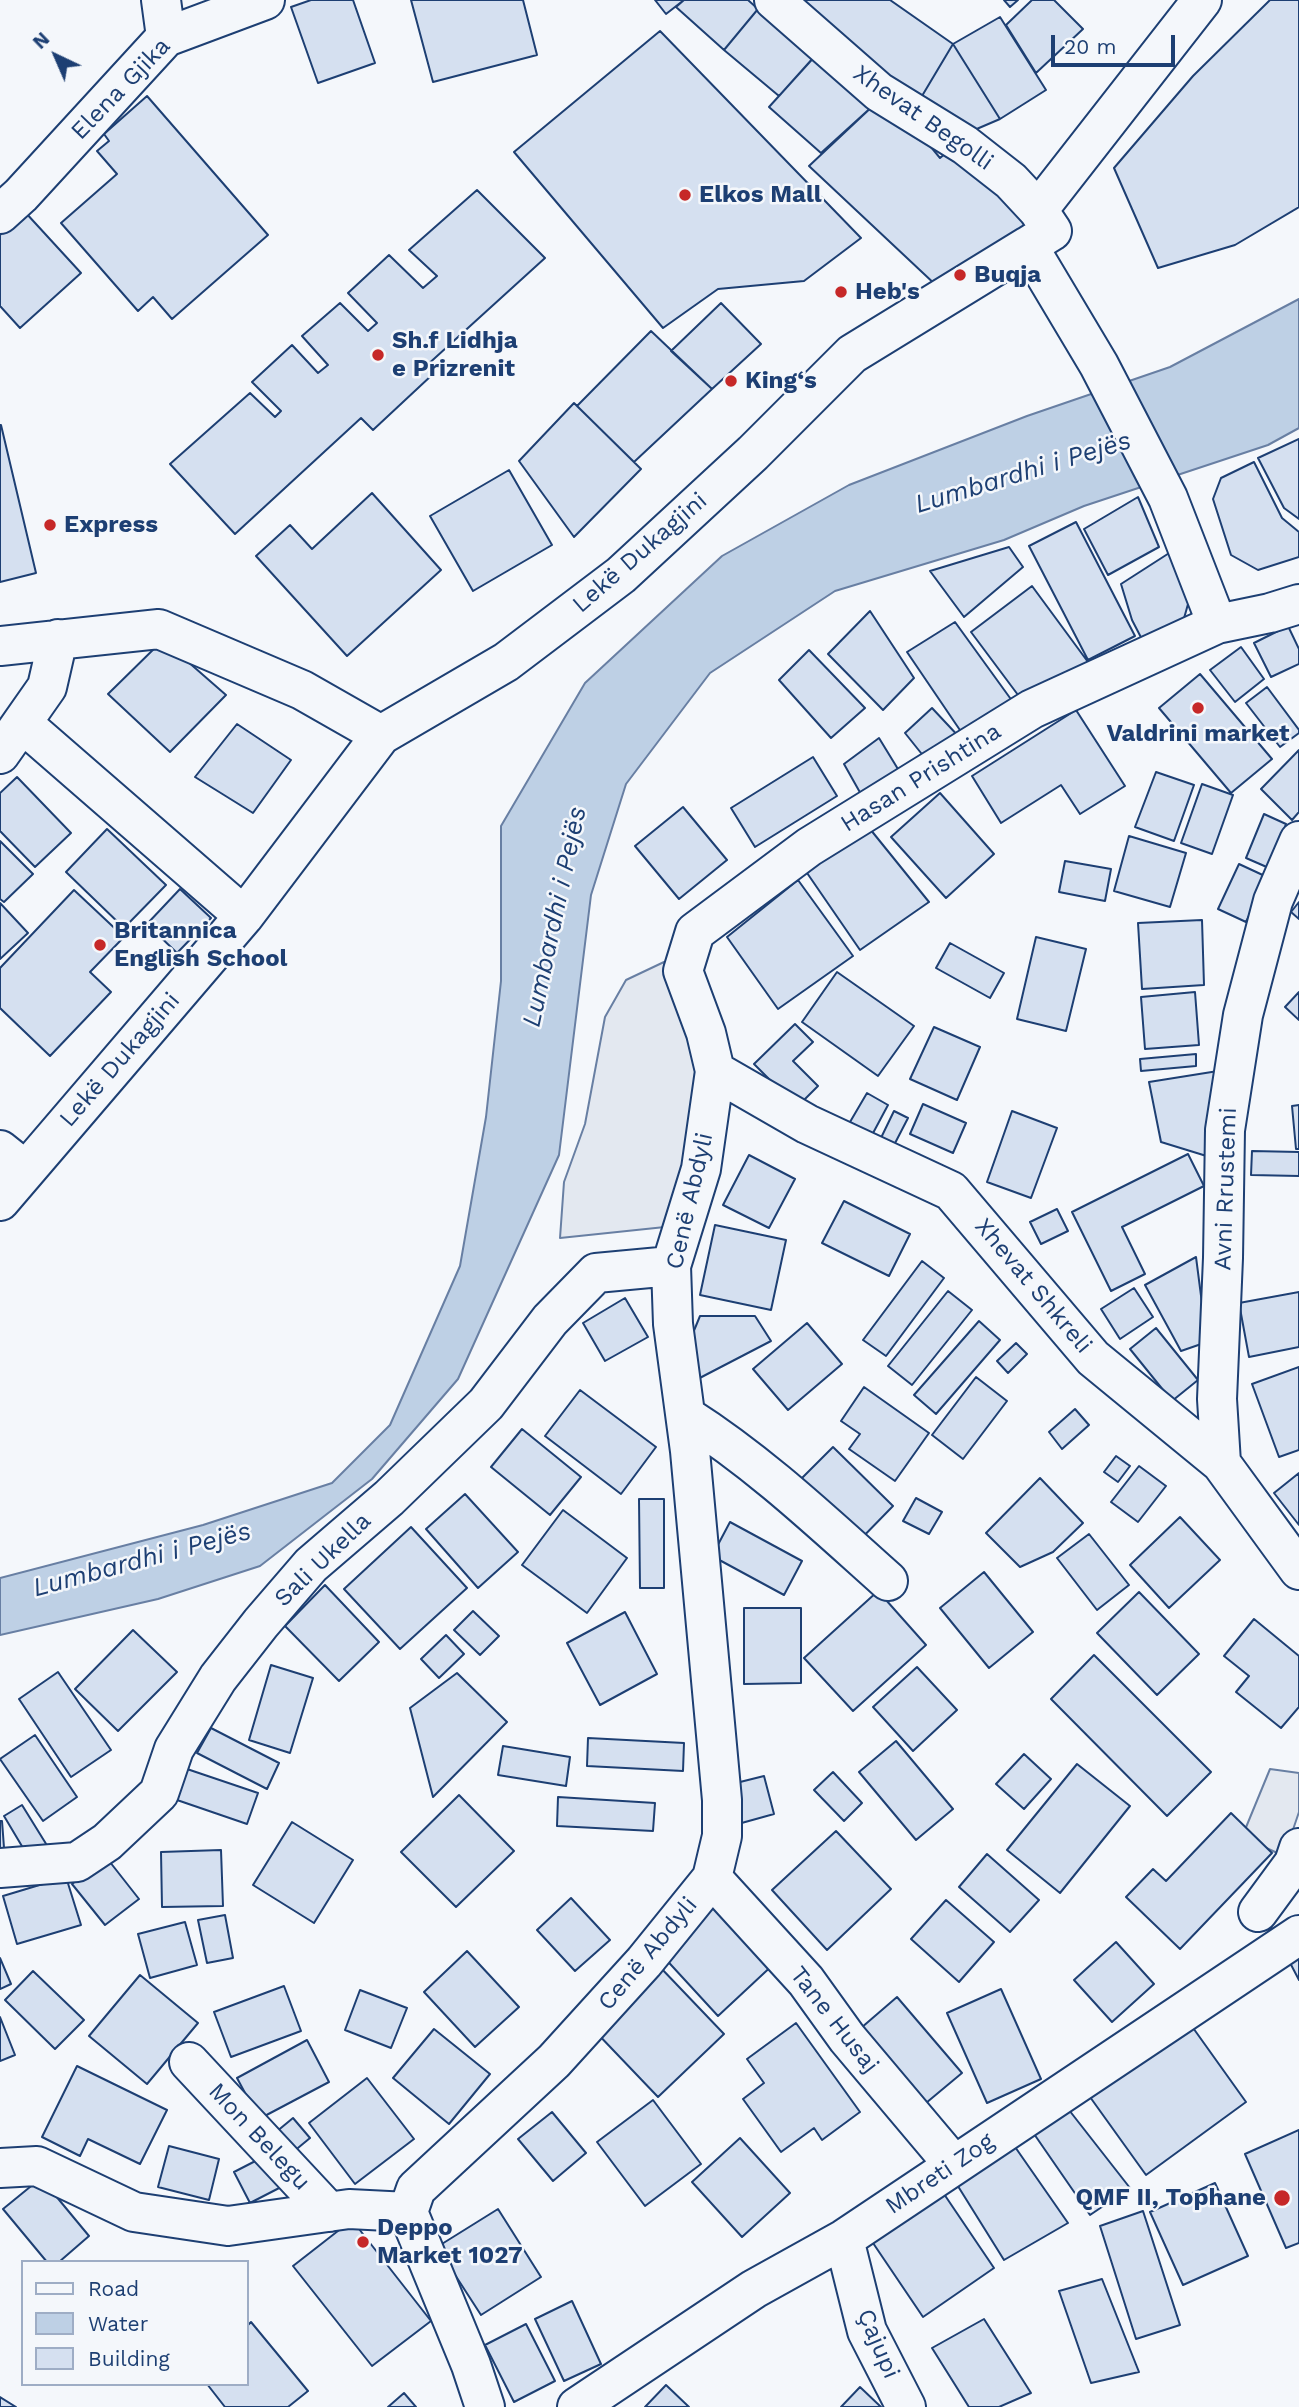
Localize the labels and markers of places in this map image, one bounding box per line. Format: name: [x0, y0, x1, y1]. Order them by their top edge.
place label: Elkos Mall: [699, 181, 822, 209]
marker: Elkos Mall: [677, 187, 693, 203]
place label: Buqja: [974, 261, 1041, 289]
marker: Buqja: [952, 267, 968, 283]
place label: Heb's: [855, 278, 920, 306]
marker: Heb's: [833, 284, 849, 300]
place label: Sh.f Lidhja e Prizrenit: [392, 327, 518, 383]
marker: Sh.f Lidhja e Prizrenit: [370, 347, 386, 363]
place label: King‘s: [745, 367, 817, 395]
marker: King‘s: [723, 373, 739, 389]
place label: Express: [64, 511, 158, 539]
marker: Express: [42, 517, 58, 533]
marker: Valdrini market: [1190, 700, 1206, 716]
place label: Valdrini market: [1106, 720, 1290, 748]
place label: Britannica English School: [114, 917, 287, 973]
marker: Britannica English School: [92, 937, 108, 953]
place label: QMF II, Tophane: [1075, 2184, 1266, 2212]
marker: QMF II, Tophane: [1272, 2188, 1292, 2208]
place label: Deppo Market 1027: [377, 2214, 523, 2270]
marker: Deppo Market 1027: [355, 2234, 371, 2250]

